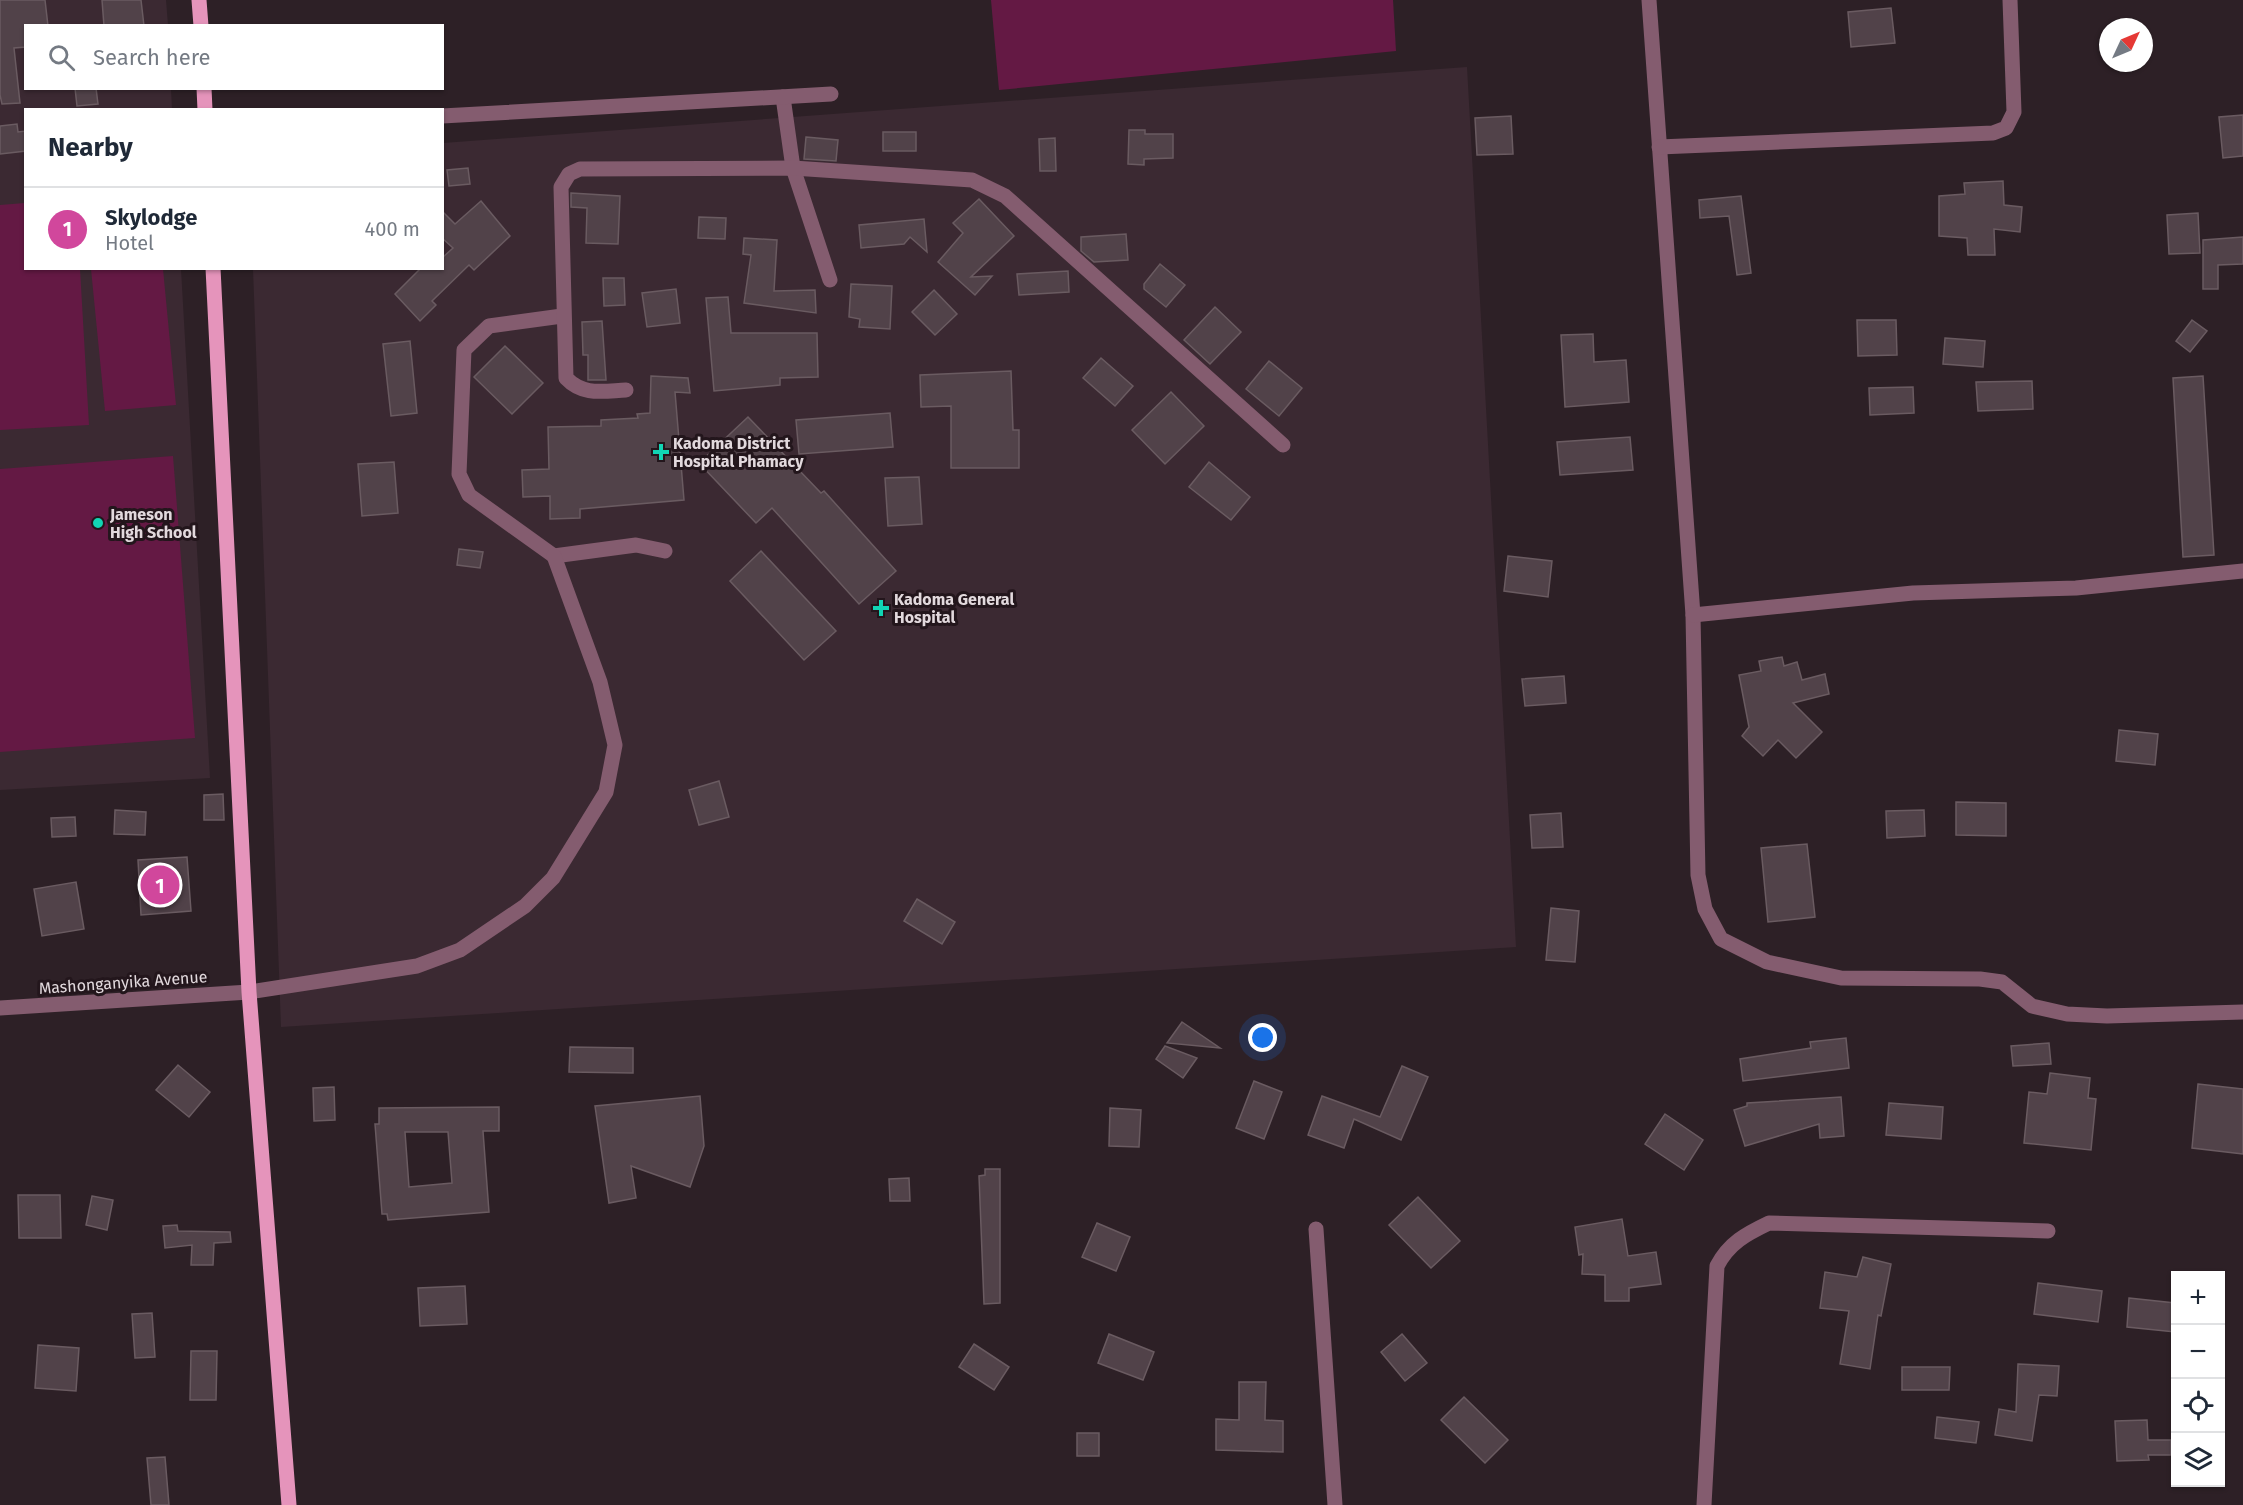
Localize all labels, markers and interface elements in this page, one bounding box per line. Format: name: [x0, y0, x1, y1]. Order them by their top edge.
north arrow: [2099, 18, 2153, 72]
search box: [24, 24, 444, 90]
icon: search: [45, 41, 78, 74]
text: Search here: [93, 44, 211, 71]
text: Nearby: [48, 132, 133, 163]
text: Skylodge: [105, 204, 197, 231]
text: 1: [63, 217, 72, 241]
text: 400 m: [365, 217, 420, 241]
text: Hotel: [105, 231, 154, 255]
place label: Kadoma District Hospital Phamacy: [673, 434, 804, 471]
marker: Kadoma District Hospital Phamacy: [654, 445, 668, 459]
place label: Jameson High School: [109, 505, 197, 542]
marker: Jameson High School: [91, 516, 105, 530]
place label: Kadoma General Hospital: [894, 590, 1014, 627]
marker: Kadoma General Hospital: [872, 599, 890, 617]
pin: 1: [140, 862, 180, 908]
street label: Mashonganyika Avenue: [38, 967, 208, 998]
your location: [1248, 1023, 1277, 1052]
map controls: [2171, 1271, 2225, 1487]
button: +: [2171, 1271, 2225, 1325]
button: −: [2171, 1325, 2225, 1379]
button: locate: [2171, 1379, 2225, 1433]
button: layers: [2171, 1433, 2225, 1487]

